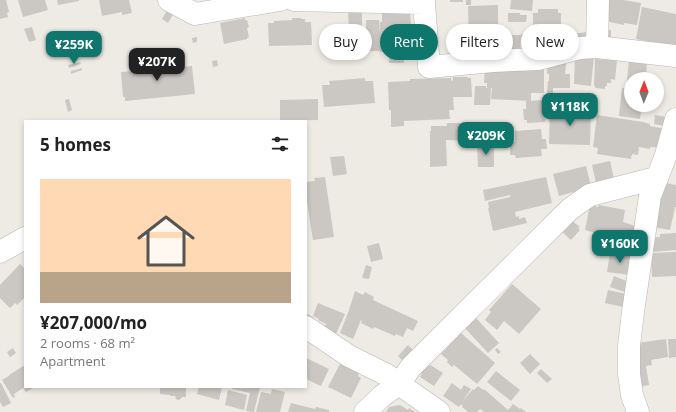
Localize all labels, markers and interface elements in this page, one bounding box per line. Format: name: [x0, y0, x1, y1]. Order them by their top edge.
chip: Buy: [319, 24, 372, 60]
chip: Rent: [380, 24, 438, 60]
chip: Filters: [446, 24, 513, 60]
chip: New: [521, 24, 579, 60]
pin: ¥259K: [46, 31, 102, 65]
text: ¥259K: [55, 35, 93, 53]
pin: ¥207K: [129, 48, 185, 82]
text: ¥207K: [138, 52, 176, 70]
north arrow: [624, 72, 664, 112]
map controls: [624, 72, 664, 112]
pin: ¥118K: [542, 93, 598, 127]
text: ¥118K: [551, 97, 589, 115]
pin: ¥209K: [458, 122, 514, 156]
text: ¥209K: [467, 126, 505, 144]
text: 5 homes: [40, 133, 111, 156]
icon: filters: [269, 133, 291, 155]
icon: home: [130, 205, 202, 277]
pin: ¥160K: [592, 230, 648, 264]
text: ¥160K: [601, 234, 639, 252]
text: ¥207,000/mo: [40, 311, 147, 334]
text: 2 rooms · 68 m²: [40, 334, 135, 352]
text: Apartment: [40, 352, 105, 370]

